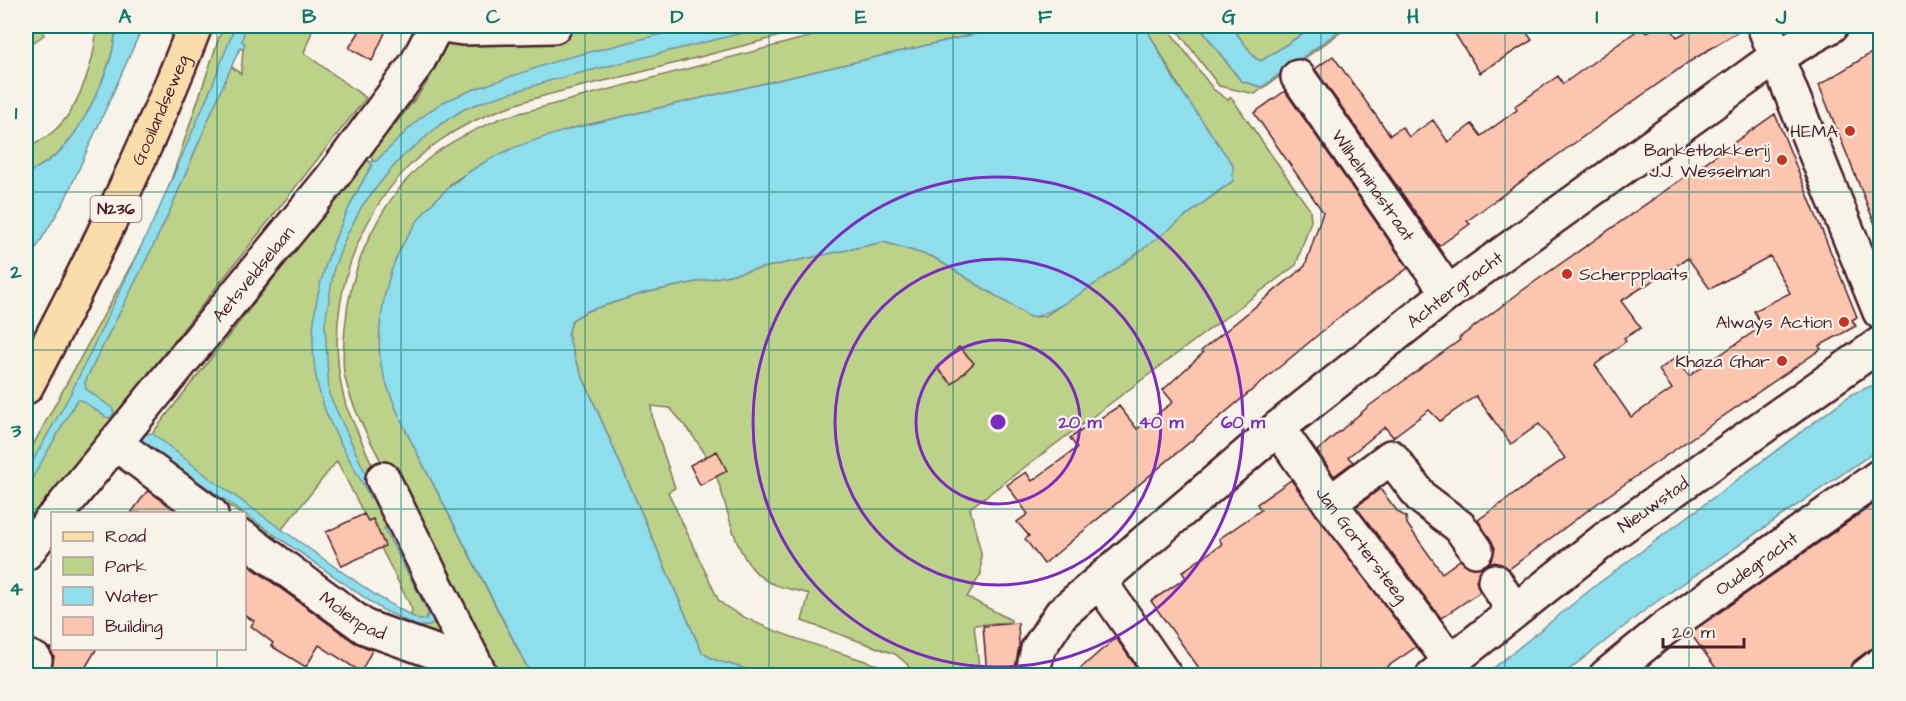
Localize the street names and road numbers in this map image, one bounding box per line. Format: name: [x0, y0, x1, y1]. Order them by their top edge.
street label: Gooilandseweg: [125, 51, 196, 169]
street label: Wilhelminastraat: [1326, 125, 1421, 247]
road number: N236: [90, 196, 142, 222]
street label: Aetsveldselaan: [206, 220, 300, 327]
street label: Achtergracht: [1401, 244, 1509, 334]
street label: Nieuwstad: [1612, 471, 1694, 539]
street label: Jan Gortersteeg: [1310, 482, 1414, 609]
street label: Oudegracht: [1710, 525, 1804, 601]
street label: Molenpad: [314, 585, 389, 646]

